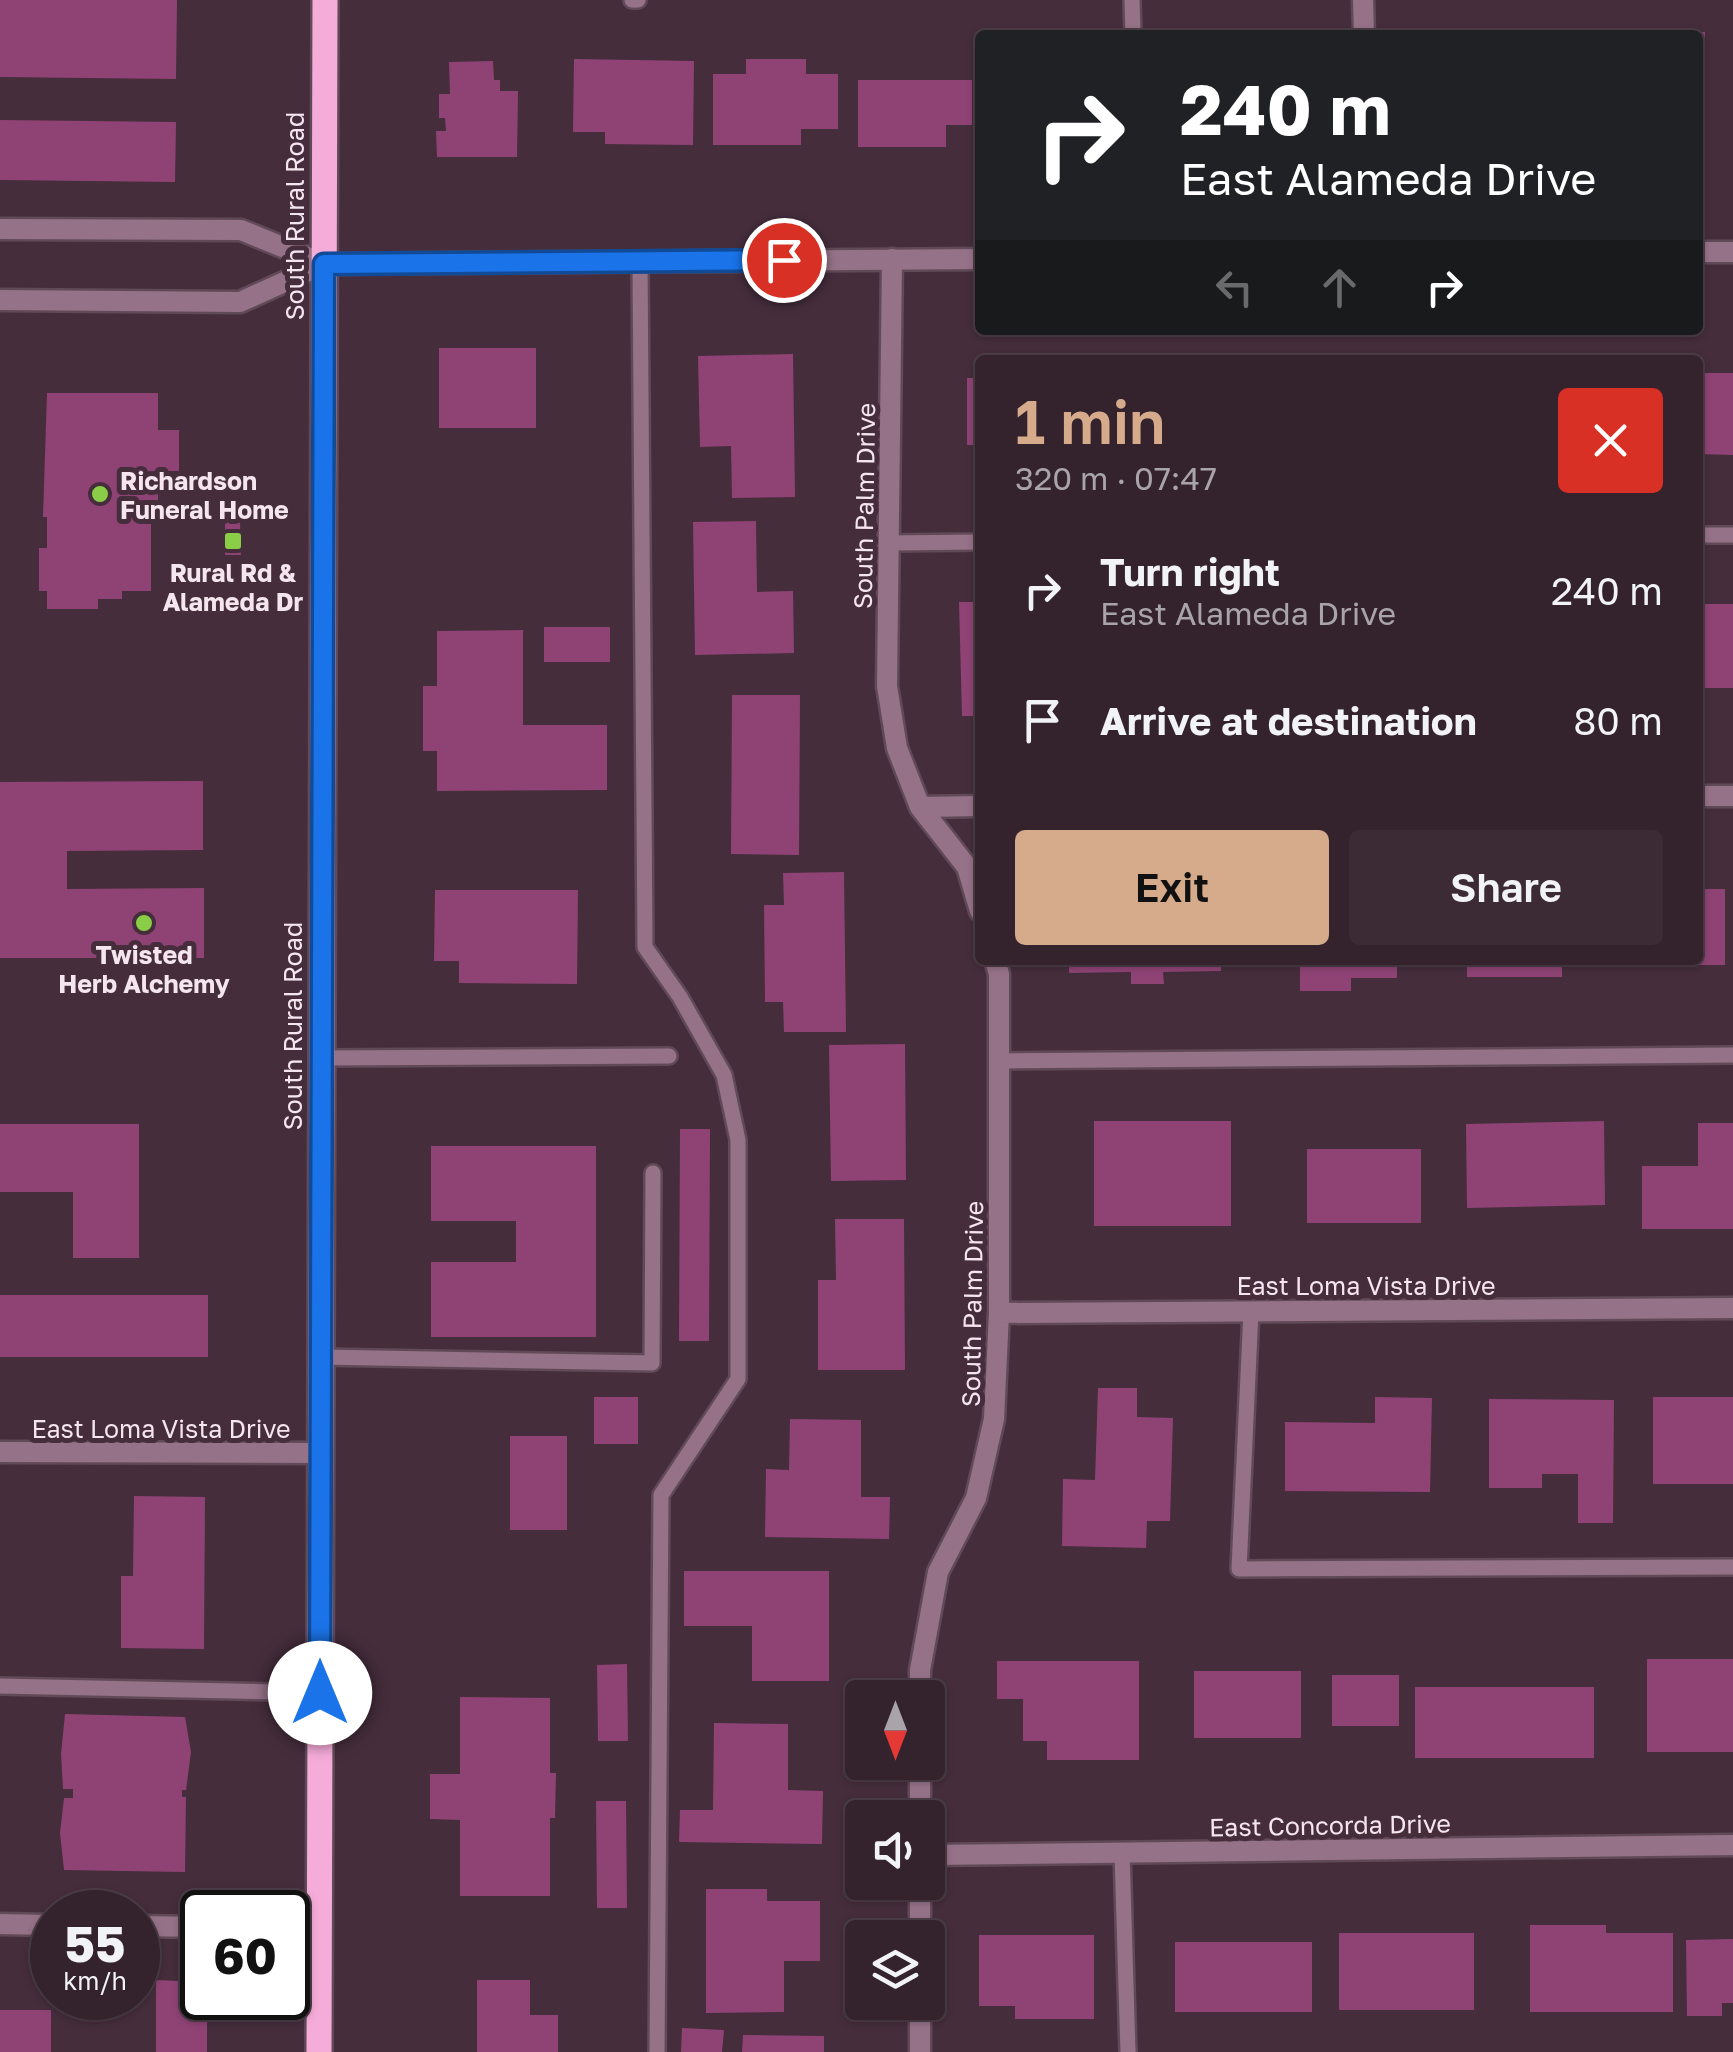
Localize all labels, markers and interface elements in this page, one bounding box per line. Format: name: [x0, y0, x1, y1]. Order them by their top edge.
text: 240 m: [1180, 66, 1391, 150]
icon: right: [1015, 70, 1145, 200]
street label: South Rural Road: [279, 112, 310, 320]
text: East Alameda Drive: [1180, 151, 1596, 205]
pin: [742, 218, 827, 303]
icon: arrive: [757, 233, 812, 288]
icon: left: [1207, 260, 1262, 315]
icon: ahead: [1312, 260, 1367, 315]
icon: right: [1417, 260, 1472, 315]
text: 1 min: [1015, 385, 1165, 457]
button: close: [1558, 388, 1663, 493]
street label: South Palm Drive: [847, 403, 881, 609]
text: 320 m · 07:47: [1015, 459, 1217, 497]
place label: Richardson Funeral Home: [120, 465, 289, 525]
marker: Richardson Funeral Home: [89, 483, 111, 505]
marker: Rural Rd & Alameda Dr: [222, 530, 244, 552]
text: Turn right: [1100, 549, 1280, 594]
place label: Rural Rd & Alameda Dr: [163, 557, 304, 617]
icon: right: [1015, 563, 1070, 618]
text: 240 m: [1551, 568, 1663, 613]
text: East Alameda Drive: [1100, 594, 1396, 632]
icon: arrive: [1015, 693, 1070, 748]
text: Arrive at destination: [1100, 698, 1477, 743]
text: 80 m: [1573, 698, 1663, 743]
button: Exit: [1015, 830, 1329, 945]
button: Share: [1349, 830, 1663, 945]
marker: Twisted Herb Alchemy: [133, 912, 155, 934]
street label: South Rural Road: [277, 922, 308, 1130]
place label: Twisted Herb Alchemy: [58, 939, 230, 999]
street label: South Palm Drive: [955, 1201, 989, 1407]
street label: East Loma Vista Drive: [1236, 1270, 1496, 1301]
street label: East Loma Vista Drive: [31, 1413, 291, 1444]
position arrow: [268, 1641, 372, 1745]
north arrow: [845, 1680, 945, 1780]
map controls: [845, 1680, 945, 2020]
button: sound: [845, 1800, 945, 1900]
street label: East Concorda Drive: [1209, 1807, 1451, 1843]
speed limit sign: 60: [180, 1890, 310, 2020]
text: 55: [64, 1913, 125, 1973]
button: layers: [845, 1920, 945, 2020]
text: km/h: [63, 1965, 127, 1996]

